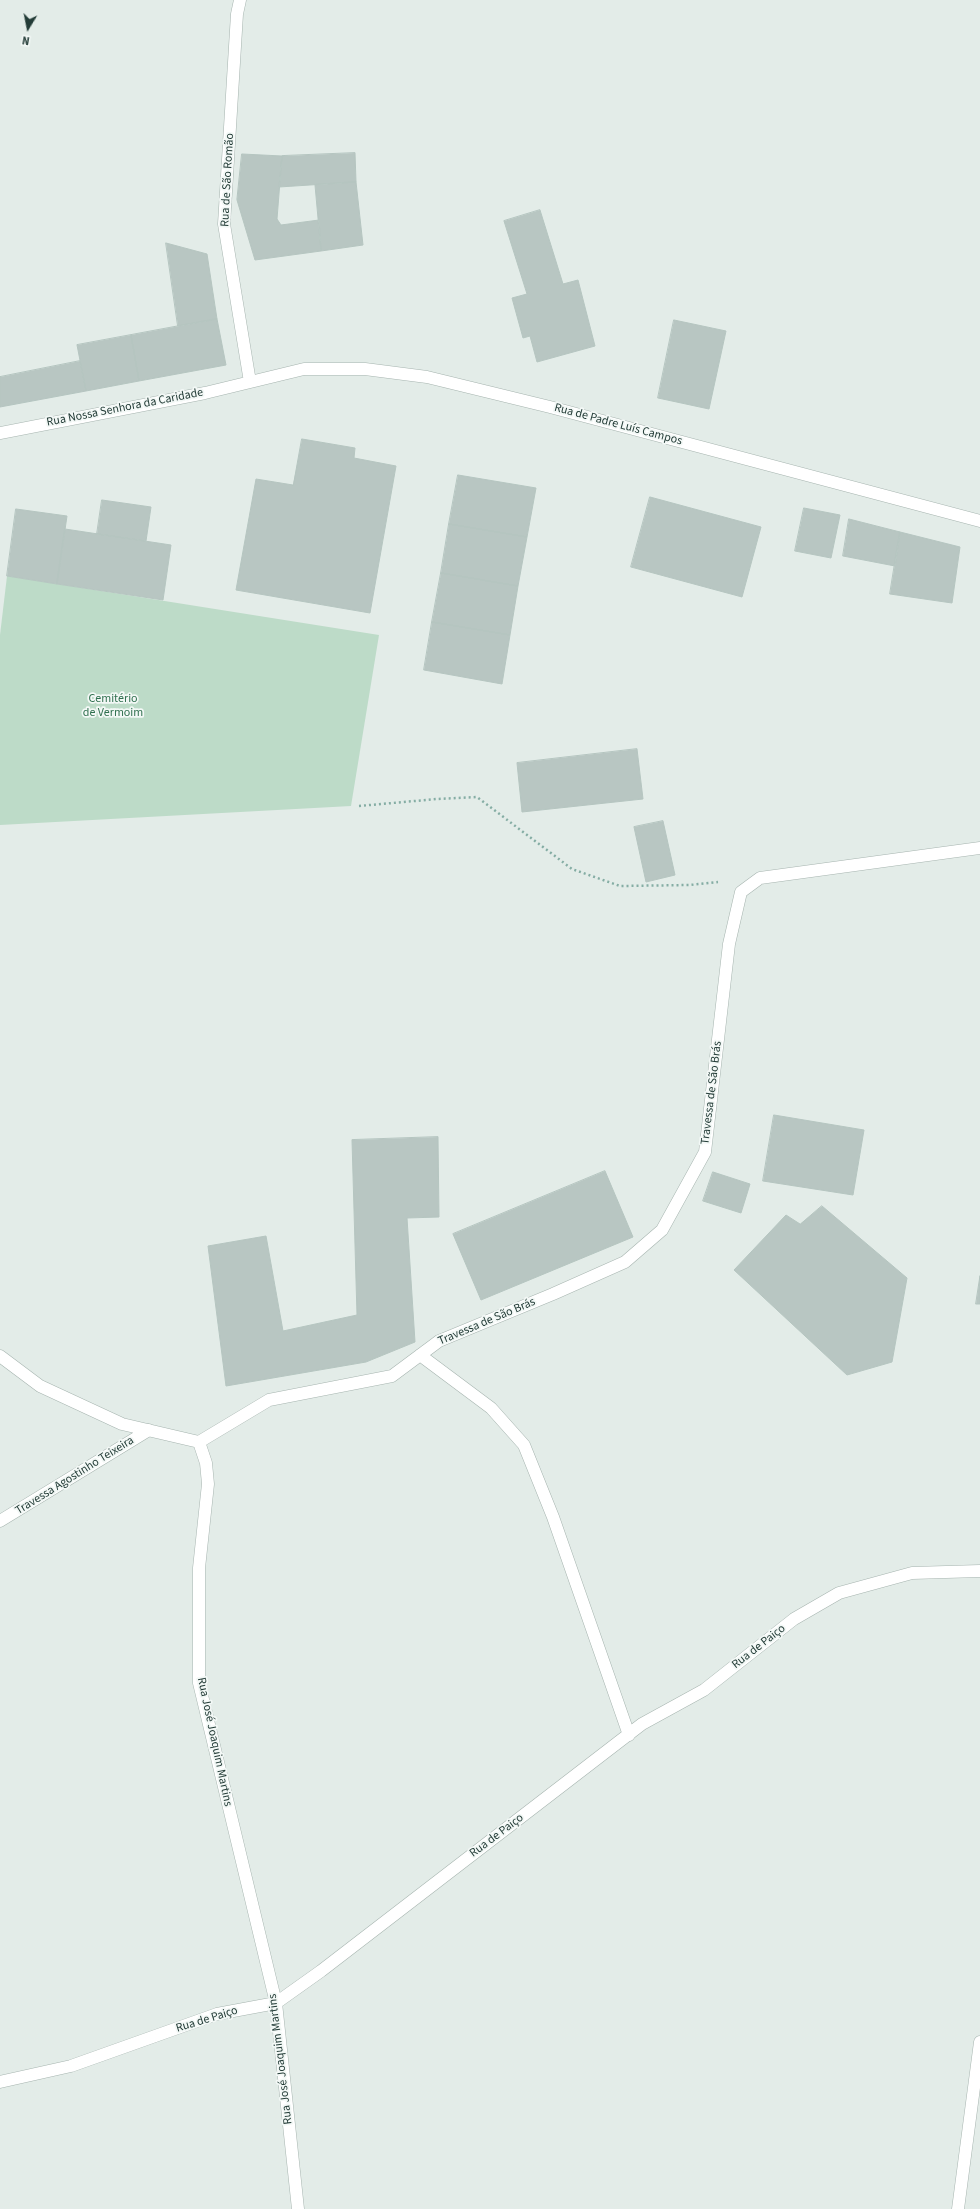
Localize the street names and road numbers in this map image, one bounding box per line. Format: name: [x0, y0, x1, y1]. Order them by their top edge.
street label: Rua de São Romão: [218, 133, 238, 227]
street label: Rua Nossa Senhora da Caridade: [45, 386, 205, 430]
street label: Rua de Padre Luís Campos: [552, 401, 684, 449]
street label: Travessa de São Brás: [699, 1040, 725, 1146]
street label: Travessa de São Brás: [436, 1295, 538, 1349]
street label: Travessa Agostinho Teixeira: [13, 1434, 137, 1518]
street label: Rua de Paiço: [729, 1622, 789, 1672]
street label: Rua José Joaquim Martins: [193, 1676, 235, 1808]
street label: Rua de Paiço: [467, 1811, 527, 1861]
street label: Rua José Joaquim Martins: [266, 1993, 296, 2125]
street label: Rua de Paiço: [174, 2004, 240, 2036]

